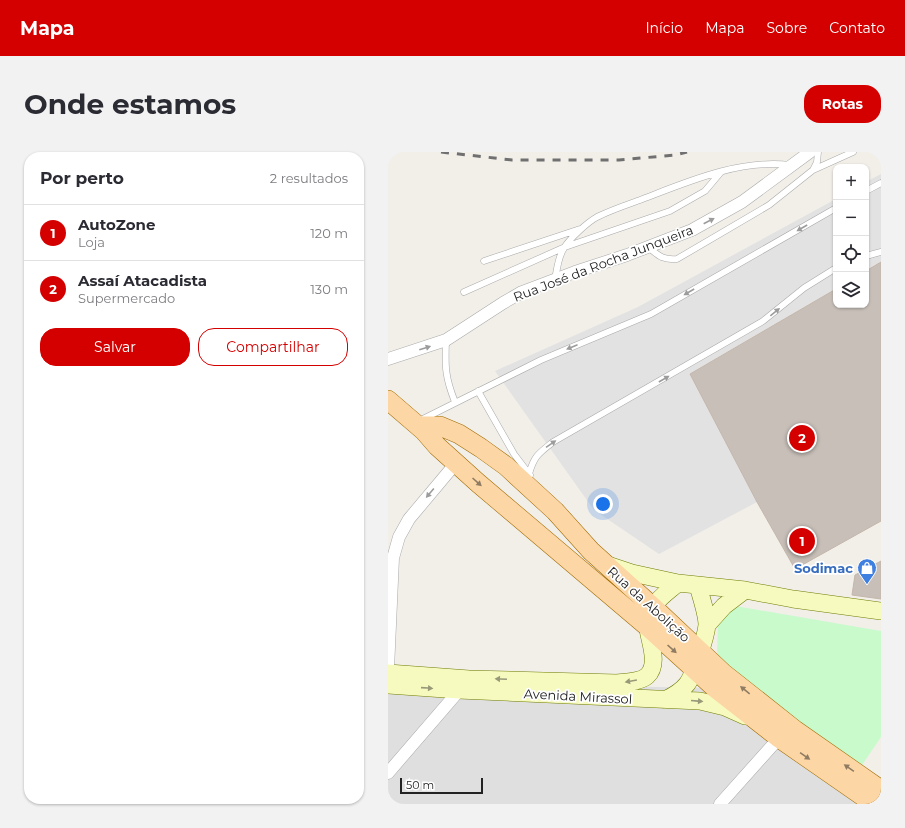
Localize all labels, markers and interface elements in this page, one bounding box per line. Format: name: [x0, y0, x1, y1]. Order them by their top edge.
text: Mapa: [20, 17, 75, 40]
text: Início: [645, 19, 683, 37]
text: Mapa: [705, 19, 745, 37]
text: Sobre: [767, 19, 807, 37]
text: Contato: [829, 19, 885, 37]
button: Rotas: [804, 85, 881, 123]
text: Onde estamos: [24, 87, 236, 121]
map controls: [833, 164, 869, 308]
button: +: [833, 164, 869, 200]
text: Por perto: [40, 168, 124, 188]
text: 2 resultados: [270, 170, 348, 186]
button: −: [833, 200, 869, 236]
text: AutoZone: [78, 215, 155, 234]
one-way arrow: [703, 218, 715, 224]
street label: Rua José da Rocha Junqueira: [511, 221, 695, 305]
one-way arrow: [796, 224, 808, 231]
text: 1: [50, 225, 56, 241]
text: 120 m: [310, 225, 348, 241]
text: Loja: [78, 234, 105, 250]
button: locate: [833, 236, 869, 272]
text: Assaí Atacadista: [78, 271, 207, 290]
button: layers: [833, 272, 869, 308]
text: 2: [49, 281, 57, 297]
text: 130 m: [310, 281, 348, 297]
one-way arrow: [683, 289, 695, 296]
text: Supermercado: [78, 290, 175, 306]
one-way arrow: [769, 307, 780, 316]
button: Salvar: [40, 328, 190, 366]
button: Compartilhar: [198, 328, 348, 366]
one-way arrow: [420, 344, 432, 350]
one-way arrow: [566, 344, 577, 350]
one-way arrow: [658, 376, 670, 382]
pin: 2: [789, 423, 815, 453]
one-way arrow: [546, 440, 556, 448]
one-way arrow: [472, 478, 482, 487]
one-way arrow: [426, 487, 435, 498]
your location: [593, 494, 613, 514]
pin: 1: [789, 526, 815, 556]
shop icon: Sodimac: [856, 557, 878, 585]
place label: Sodimac: [794, 560, 853, 576]
street label: Rua da Abolição: [604, 563, 694, 645]
one-way arrow: [667, 644, 677, 653]
one-way arrow: [495, 676, 507, 683]
one-way arrow: [625, 678, 637, 684]
one-way arrow: [421, 685, 433, 692]
street label: Avenida Mirassol: [523, 685, 633, 707]
one-way arrow: [739, 686, 750, 695]
one-way arrow: [690, 698, 703, 705]
one-way arrow: [800, 752, 811, 760]
one-way arrow: [844, 764, 854, 772]
scale bar: [400, 776, 483, 795]
text: 50 m: [406, 778, 434, 792]

